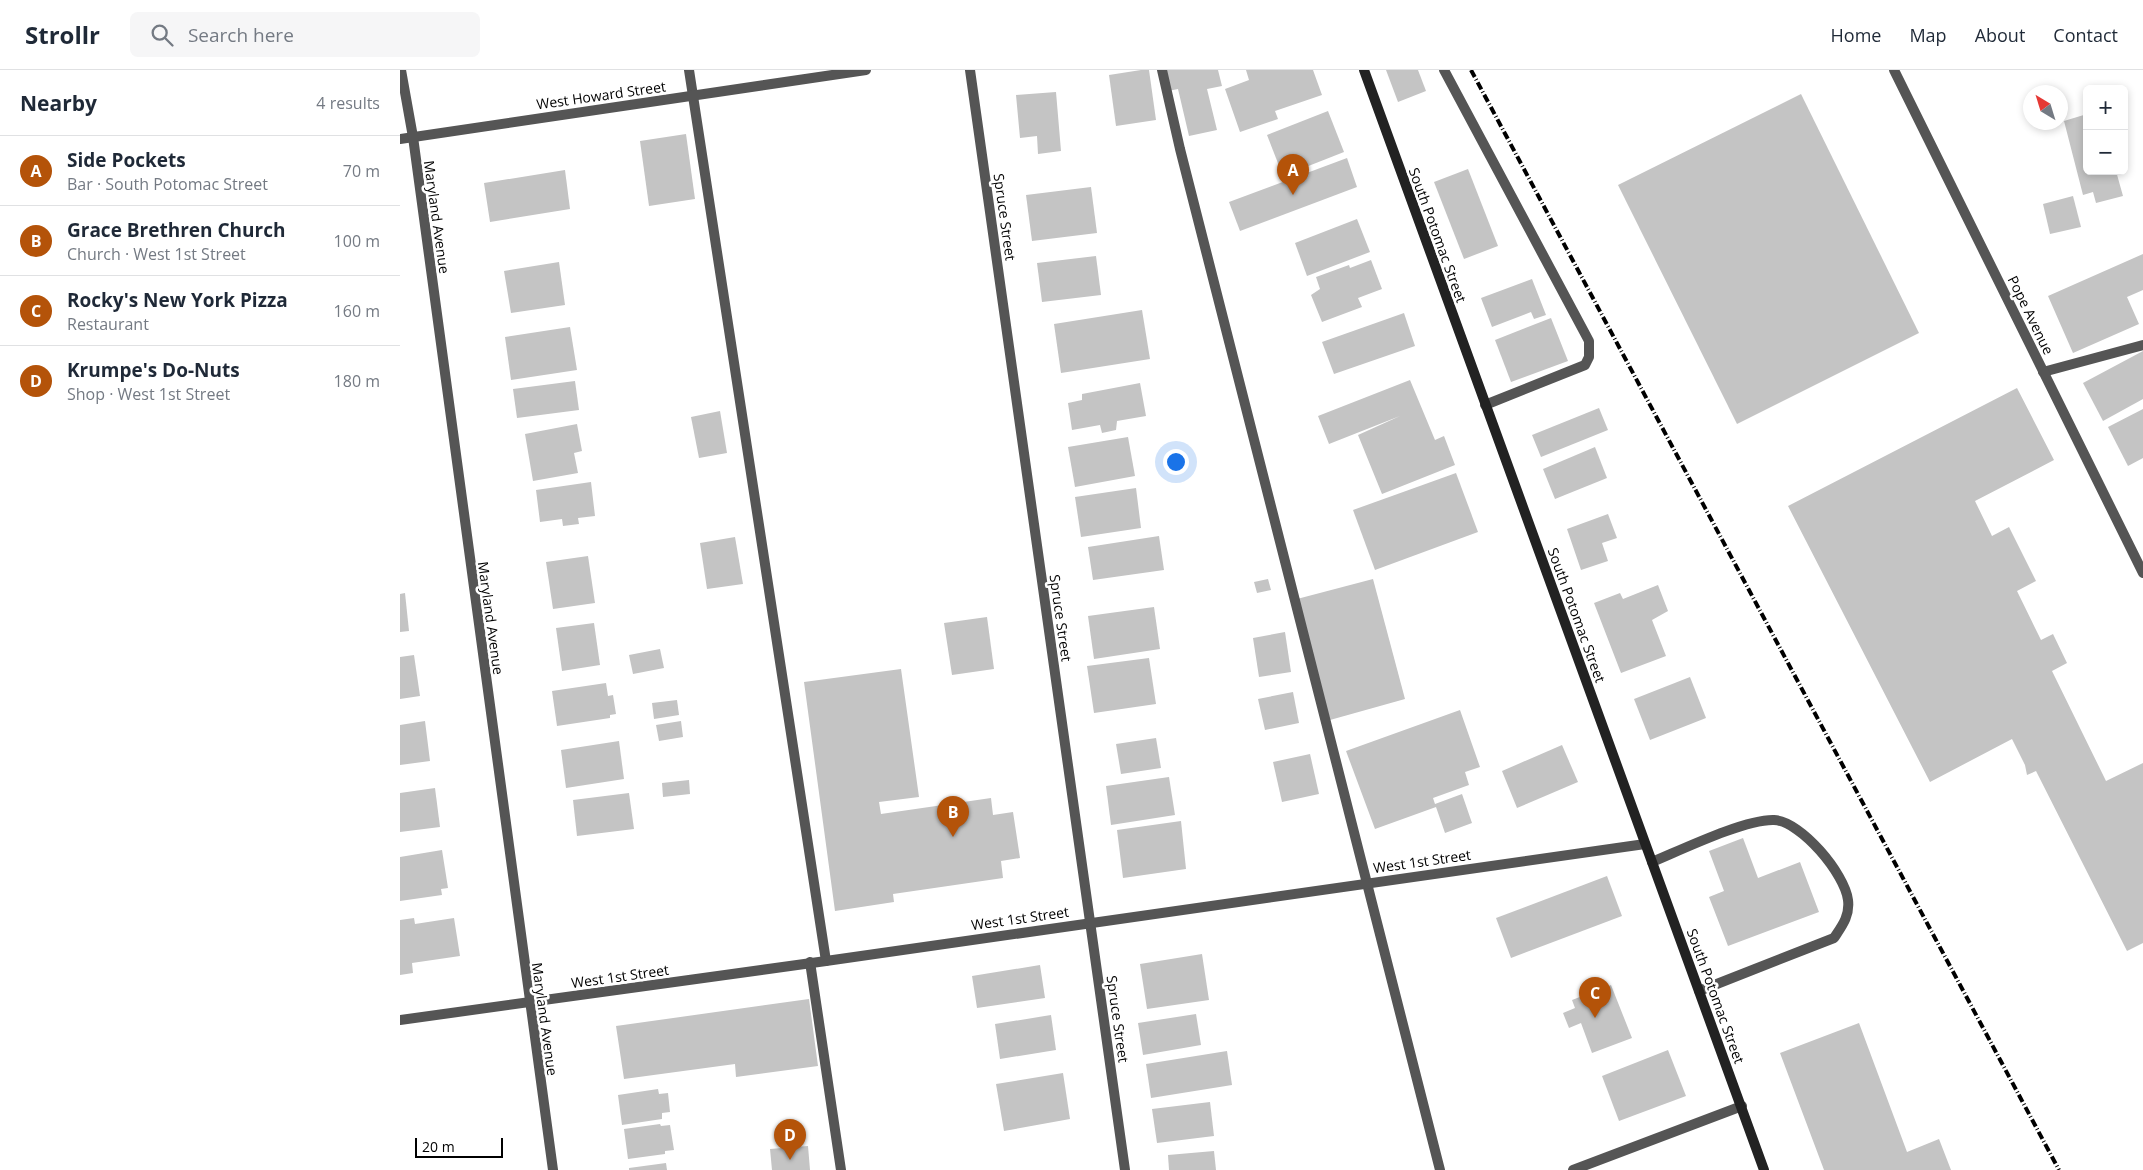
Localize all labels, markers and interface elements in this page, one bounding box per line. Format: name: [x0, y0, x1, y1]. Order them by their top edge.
search box: [130, 12, 480, 57]
text: Strollr: [25, 18, 100, 51]
icon: search: [148, 21, 176, 49]
text: Search here: [188, 22, 294, 48]
text: Home: [1831, 23, 1881, 47]
text: Map: [1909, 23, 1947, 47]
text: About: [1975, 23, 2025, 47]
text: Contact: [2053, 23, 2118, 47]
street label: West Howard Street: [535, 77, 667, 113]
north arrow: [2023, 85, 2068, 130]
map controls: [2083, 85, 2128, 175]
button: +: [2083, 85, 2128, 130]
text: Nearby: [20, 89, 97, 117]
text: 4 results: [316, 92, 380, 114]
button: −: [2083, 130, 2128, 175]
text: Side Pockets: [67, 147, 186, 173]
pin: A: [1277, 154, 1309, 195]
street label: Maryland Avenue: [420, 159, 454, 275]
text: A: [30, 160, 42, 182]
text: 70 m: [343, 160, 380, 182]
street label: South Potomac Street: [1405, 165, 1471, 305]
street label: Spruce Street: [989, 172, 1021, 262]
text: Bar · South Potomac Street: [67, 173, 268, 195]
text: Grace Brethren Church: [67, 217, 285, 243]
text: B: [31, 230, 41, 252]
text: 100 m: [334, 230, 380, 252]
text: Church · West 1st Street: [67, 243, 246, 265]
street label: Pope Avenue: [2004, 272, 2058, 358]
text: Rocky's New York Pizza: [67, 287, 288, 313]
text: C: [31, 300, 41, 322]
text: 160 m: [334, 300, 380, 322]
text: Restaurant: [67, 313, 149, 335]
text: Krumpe's Do-Nuts: [67, 357, 240, 383]
text: D: [30, 370, 42, 392]
text: 180 m: [334, 370, 380, 392]
text: Shop · West 1st Street: [67, 383, 230, 405]
your location: [1163, 449, 1189, 475]
street label: South Potomac Street: [1544, 545, 1610, 685]
street label: Maryland Avenue: [474, 560, 508, 676]
street label: Spruce Street: [1045, 573, 1077, 663]
pin: B: [937, 796, 969, 837]
street label: West 1st Street: [1372, 845, 1472, 877]
street label: West 1st Street: [970, 902, 1070, 934]
street label: South Potomac Street: [1683, 926, 1749, 1066]
street label: West 1st Street: [570, 960, 670, 992]
street label: Maryland Avenue: [528, 961, 562, 1077]
street label: Spruce Street: [1102, 974, 1134, 1064]
pin: C: [1579, 977, 1611, 1018]
pin: D: [774, 1119, 806, 1160]
scale bar: [415, 1135, 502, 1158]
text: 20 m: [422, 1137, 455, 1156]

